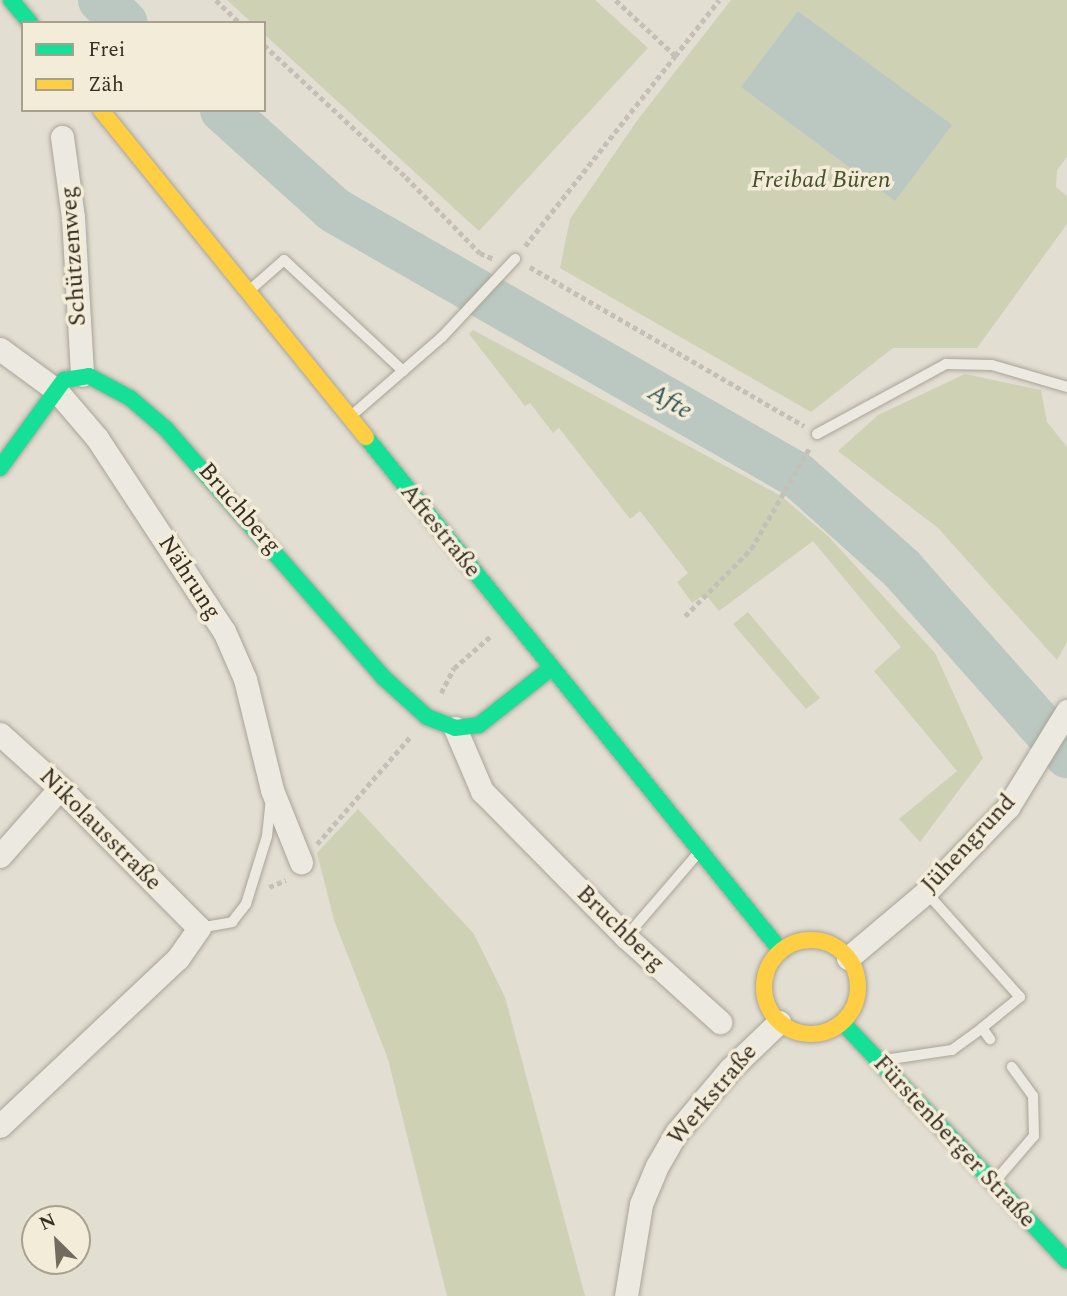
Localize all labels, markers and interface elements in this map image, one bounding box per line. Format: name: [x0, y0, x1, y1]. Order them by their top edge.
legend: [21, 21, 266, 112]
text: Frei: [88, 34, 125, 66]
text: Zäh: [88, 69, 124, 101]
park label: Freibad Büren: [751, 167, 891, 195]
street label: Schützenweg: [55, 185, 93, 327]
water label: Afte: [642, 377, 698, 427]
street label: Bruchberg: [191, 457, 287, 561]
street label: Aftestraße: [393, 478, 487, 584]
street label: Nährung: [151, 531, 227, 625]
street label: Nikolausstraße: [33, 763, 167, 897]
street label: Jühengrund: [916, 788, 1022, 900]
street label: Bruchberg: [570, 880, 670, 978]
street label: Werkstraße: [662, 1038, 764, 1152]
street label: Fürstenberger Straße: [867, 1050, 1041, 1234]
north arrow: [21, 1205, 91, 1275]
text: N: [35, 1206, 61, 1239]

